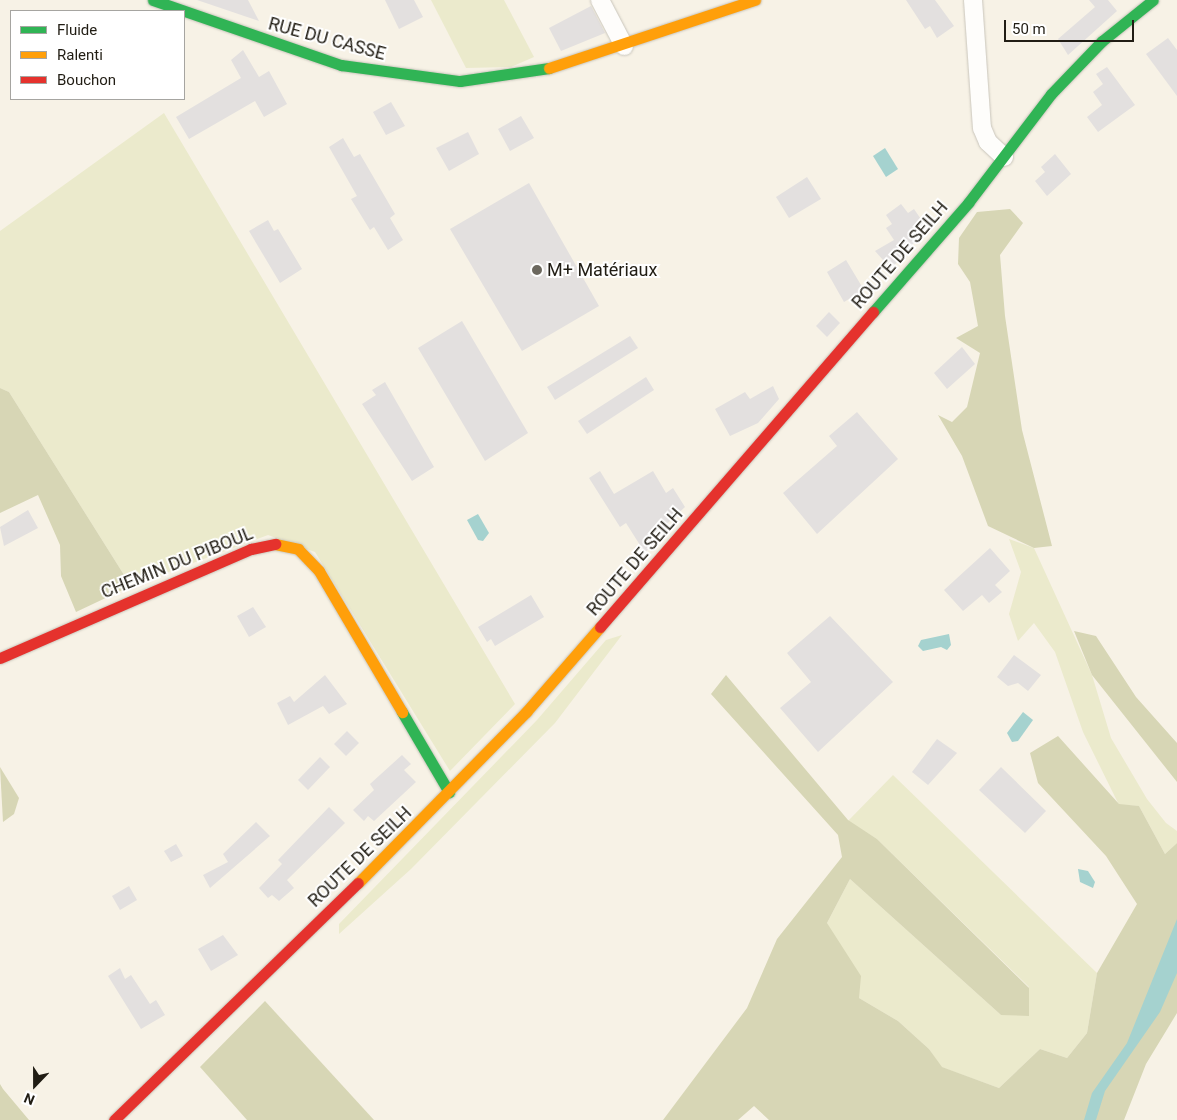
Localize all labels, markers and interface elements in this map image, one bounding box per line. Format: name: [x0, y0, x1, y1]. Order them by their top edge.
legend: [10, 10, 185, 100]
scale bar: [1007, 10, 1137, 42]
street label: RUE DU CASSE: [266, 13, 388, 65]
text: 50 m: [1012, 20, 1046, 38]
text: Fluide: [57, 21, 97, 39]
text: Ralenti: [57, 46, 103, 64]
text: Bouchon: [57, 71, 116, 89]
street label: ROUTE DE SEILH: [847, 197, 953, 313]
place label: M+ Matériaux: [547, 259, 657, 281]
marker: M+ Matériaux: [531, 264, 543, 276]
street label: ROUTE DE SEILH: [582, 504, 688, 620]
street label: CHEMIN DU PIBOUL: [98, 523, 256, 603]
street label: ROUTE DE SEILH: [304, 802, 416, 912]
north arrow: [10, 1060, 60, 1110]
text: N: [22, 1090, 37, 1108]

